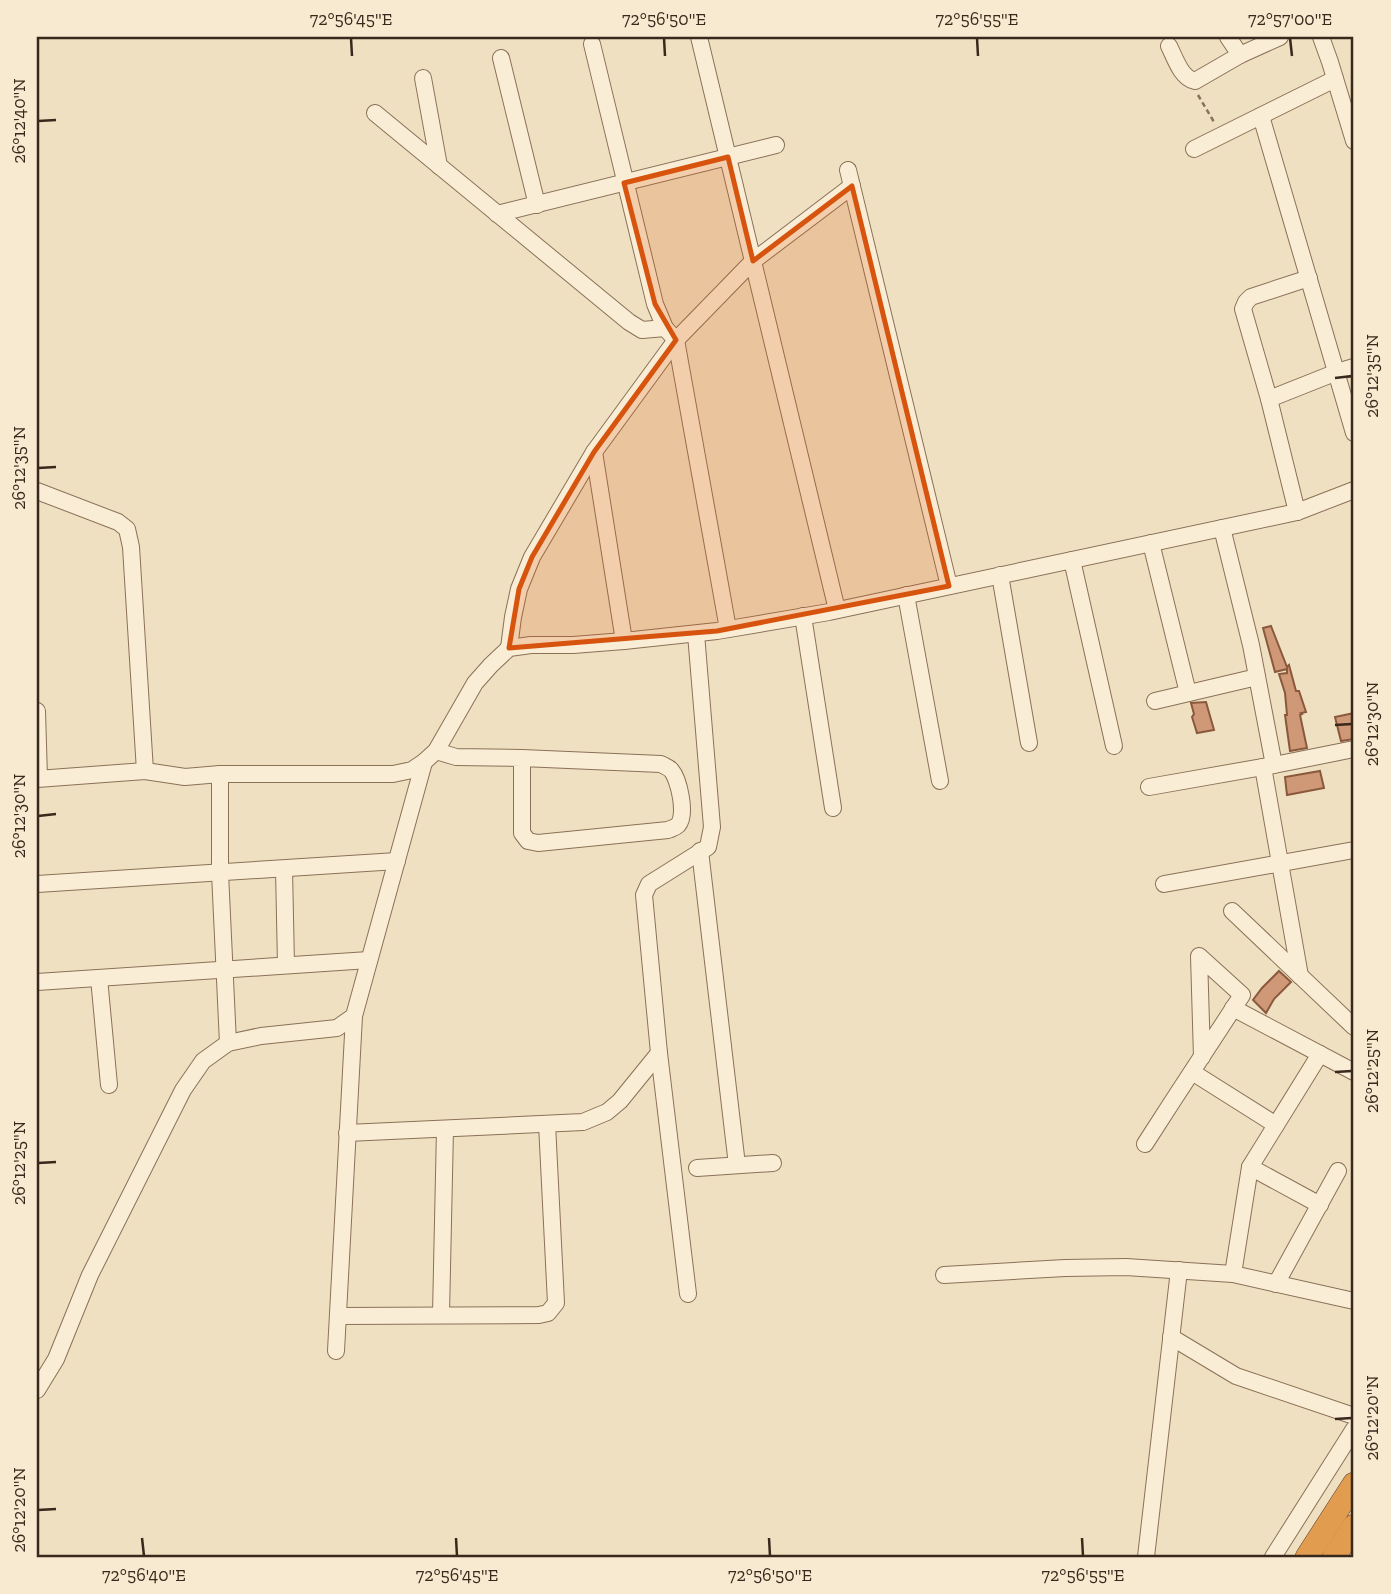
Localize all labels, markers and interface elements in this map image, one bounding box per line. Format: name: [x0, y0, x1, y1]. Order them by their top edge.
text: 72°56'45"E: [310, 8, 392, 30]
text: 72°56'50"E: [622, 8, 706, 30]
text: 72°56'55"E: [936, 8, 1018, 30]
text: 72°57'00"E: [1248, 8, 1332, 30]
text: 26°12'40"N: [8, 79, 30, 163]
text: 26°12'35"N: [1361, 334, 1383, 418]
text: 26°12'35"N: [8, 426, 30, 510]
text: 26°12'30"N: [1361, 682, 1383, 766]
text: 26°12'30"N: [8, 774, 30, 858]
text: 26°12'25"N: [1361, 1029, 1383, 1113]
text: 26°12'25"N: [8, 1121, 30, 1205]
text: 26°12'20"N: [1361, 1375, 1383, 1461]
text: 26°12'20"N: [8, 1467, 30, 1553]
text: 72°56'40"E: [102, 1564, 186, 1586]
text: 72°56'45"E: [416, 1564, 498, 1586]
text: 72°56'50"E: [728, 1564, 812, 1586]
text: 72°56'55"E: [1042, 1564, 1124, 1586]

